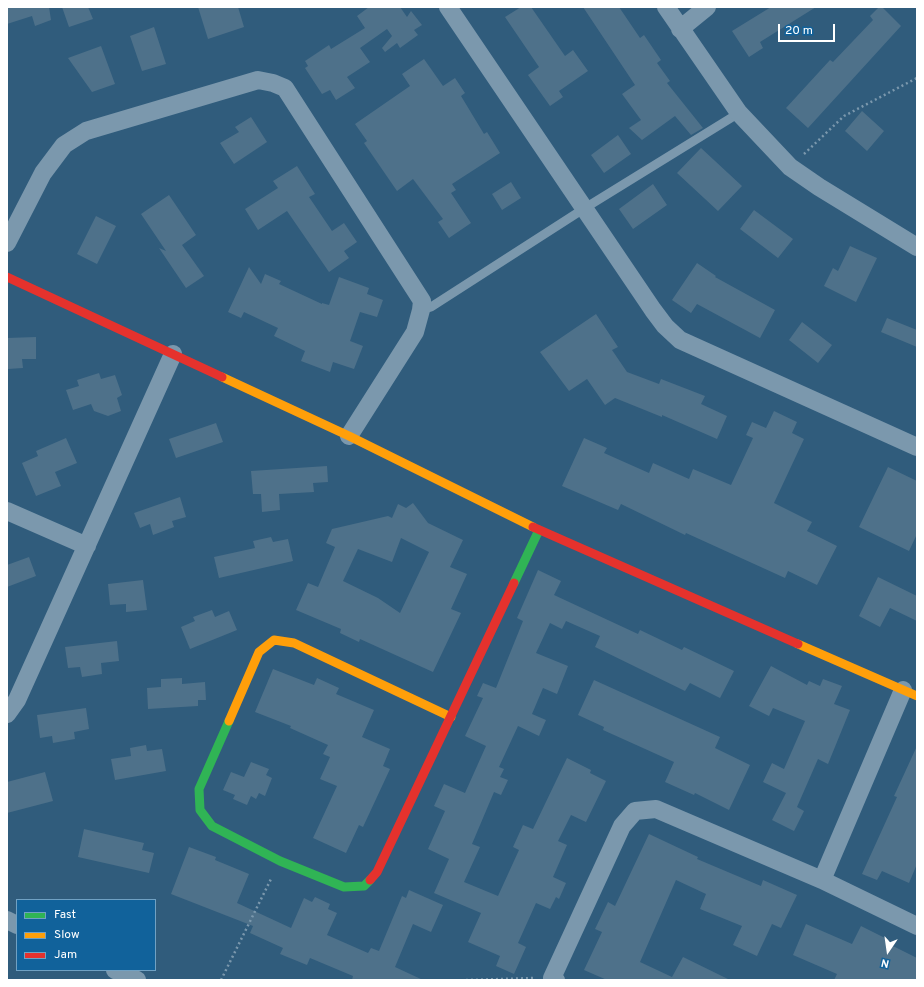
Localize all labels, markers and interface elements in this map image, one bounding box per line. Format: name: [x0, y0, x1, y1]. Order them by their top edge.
scale bar: [780, 16, 837, 42]
text: 20 m: [785, 23, 813, 39]
legend: [16, 899, 156, 971]
text: Fast: [54, 907, 76, 923]
text: Slow: [54, 927, 80, 943]
north arrow: [868, 931, 908, 971]
text: Jam: [54, 947, 77, 963]
text: N: [880, 955, 891, 970]

